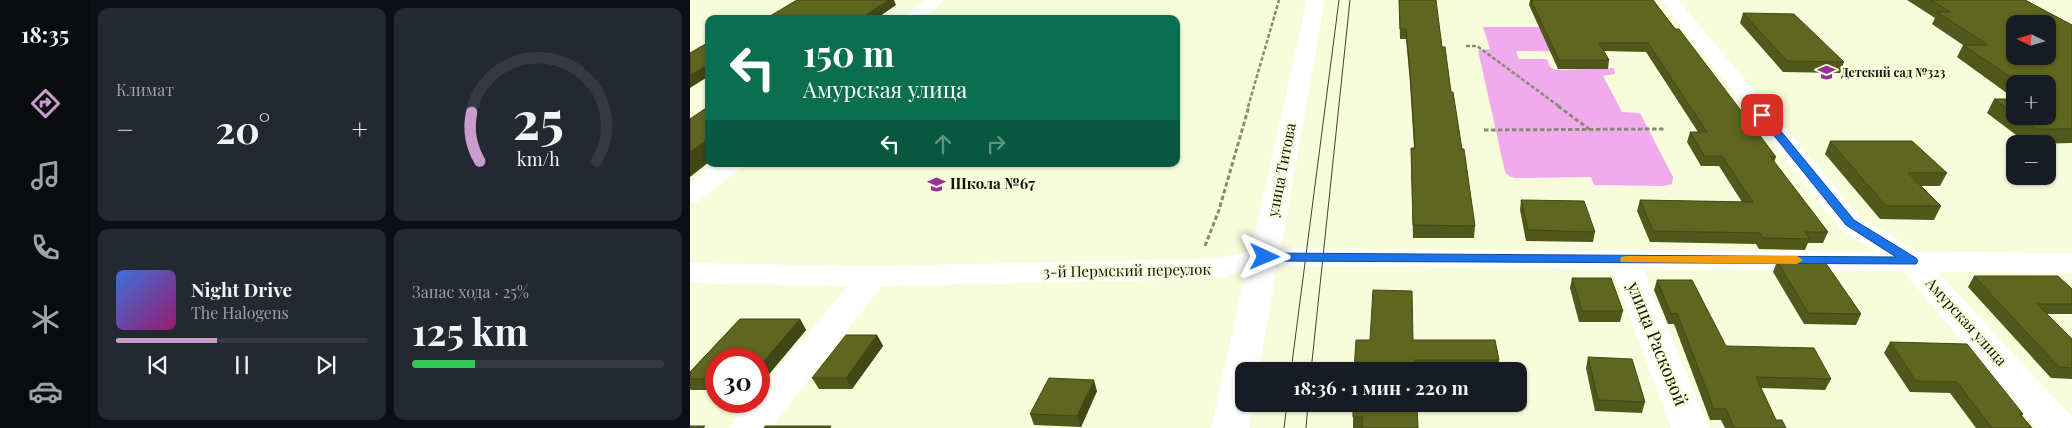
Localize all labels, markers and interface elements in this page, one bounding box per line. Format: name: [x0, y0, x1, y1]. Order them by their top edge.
north arrow: [2006, 15, 2056, 65]
map controls: [2006, 15, 2056, 185]
text: 18:35: [21, 19, 69, 49]
text: 150 m: [803, 29, 894, 76]
icon: left: [720, 35, 785, 100]
school or university icon: Детский сад №323: [1817, 63, 1837, 83]
place label: Детский сад №323: [1841, 64, 1945, 80]
text: Амурская улица: [803, 74, 967, 104]
button: +: [2006, 75, 2056, 125]
text: Климат: [116, 79, 174, 100]
text: 25: [512, 84, 564, 153]
icon: directions: [28, 86, 63, 121]
pin: [1741, 94, 1783, 136]
icon: arrive: [1748, 101, 1776, 129]
text: 20°: [215, 103, 270, 154]
text: −: [116, 110, 134, 147]
text: +: [352, 110, 368, 147]
street label: улица Титова: [1262, 121, 1300, 219]
icon: left: [876, 130, 904, 158]
icon: ahead: [929, 130, 957, 158]
icon: right: [982, 130, 1010, 158]
button: −: [2006, 135, 2056, 185]
text: km/h: [517, 147, 560, 170]
icon: music: [28, 158, 63, 193]
place label: Школа №67: [950, 173, 1035, 193]
school or university icon: Школа №67: [926, 174, 946, 194]
icon: phone: [28, 230, 63, 265]
position arrow: [1238, 230, 1290, 282]
street label: 3-й Пермский переулок: [1043, 259, 1212, 281]
street label: Амурская улица: [1921, 272, 2012, 370]
text: Night Drive: [191, 276, 292, 302]
street label: улица Расковой: [1622, 277, 1694, 409]
text: Запас хода · 25%: [412, 281, 529, 302]
icon: climate: [28, 302, 63, 337]
text: The Halogens: [191, 302, 289, 323]
text: 125 km: [412, 305, 528, 356]
speed limit sign: 30: [705, 348, 770, 413]
icon: previous: [144, 351, 172, 379]
icon: pause: [228, 351, 256, 379]
icon: next: [312, 351, 340, 379]
icon: car: [28, 374, 63, 409]
text: 18:36 · 1 мин · 220 m: [1293, 374, 1469, 400]

